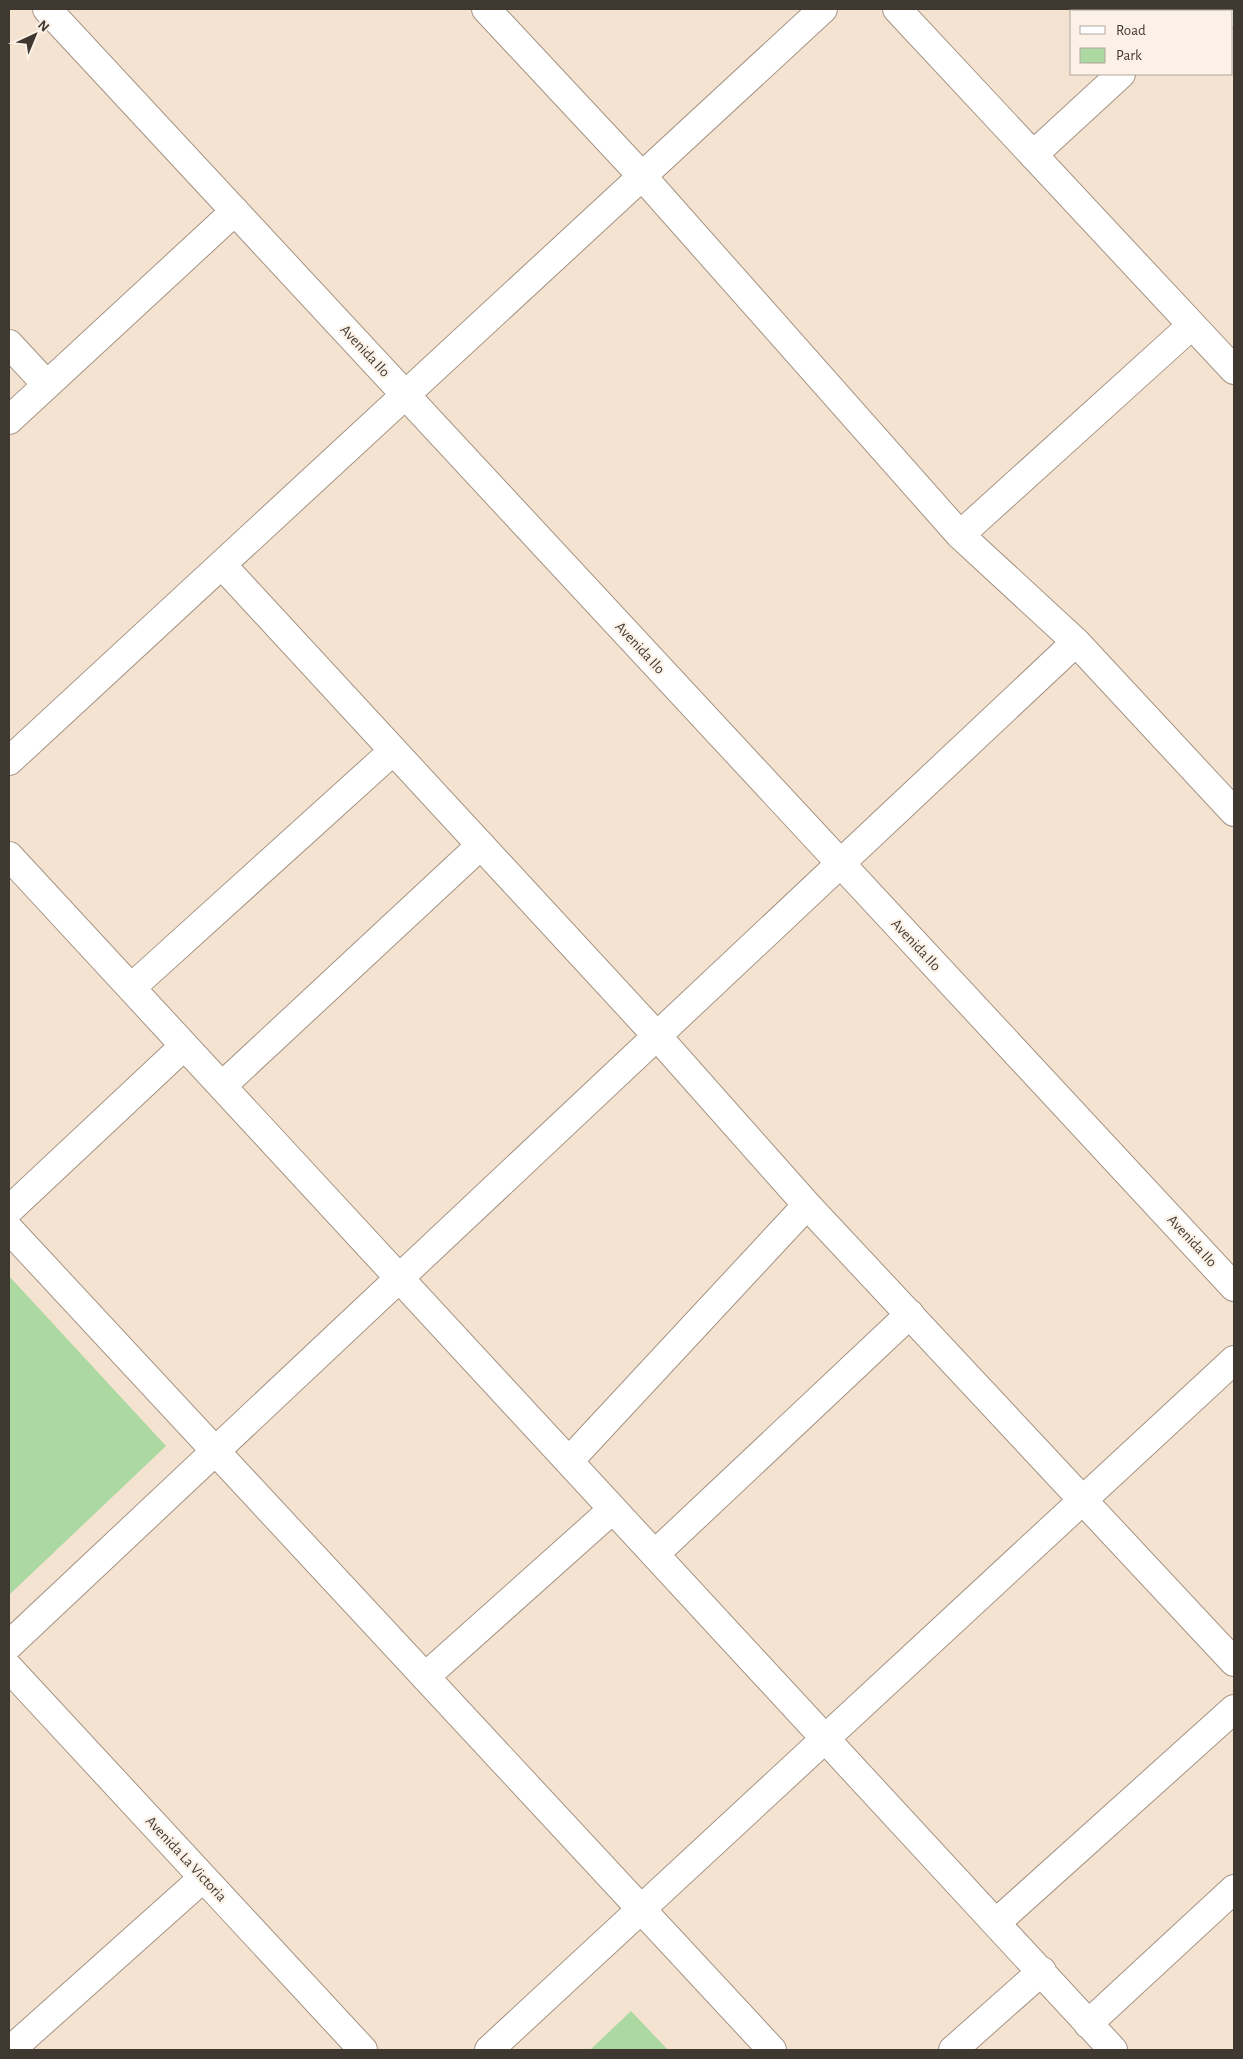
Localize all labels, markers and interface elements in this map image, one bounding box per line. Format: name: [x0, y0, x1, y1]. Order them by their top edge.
north arrow: [10, 10, 60, 60]
legend: [1070, 10, 1233, 75]
text: N: [35, 18, 52, 35]
text: Road: [1116, 23, 1146, 38]
text: Park: [1116, 48, 1142, 63]
street label: Avenida Ilo: [337, 322, 393, 380]
street label: Avenida Ilo: [612, 619, 668, 677]
street label: Avenida Ilo: [888, 916, 944, 974]
street label: Avenida Ilo: [1164, 1212, 1220, 1270]
street label: Avenida La Victoria: [143, 1813, 229, 1905]

